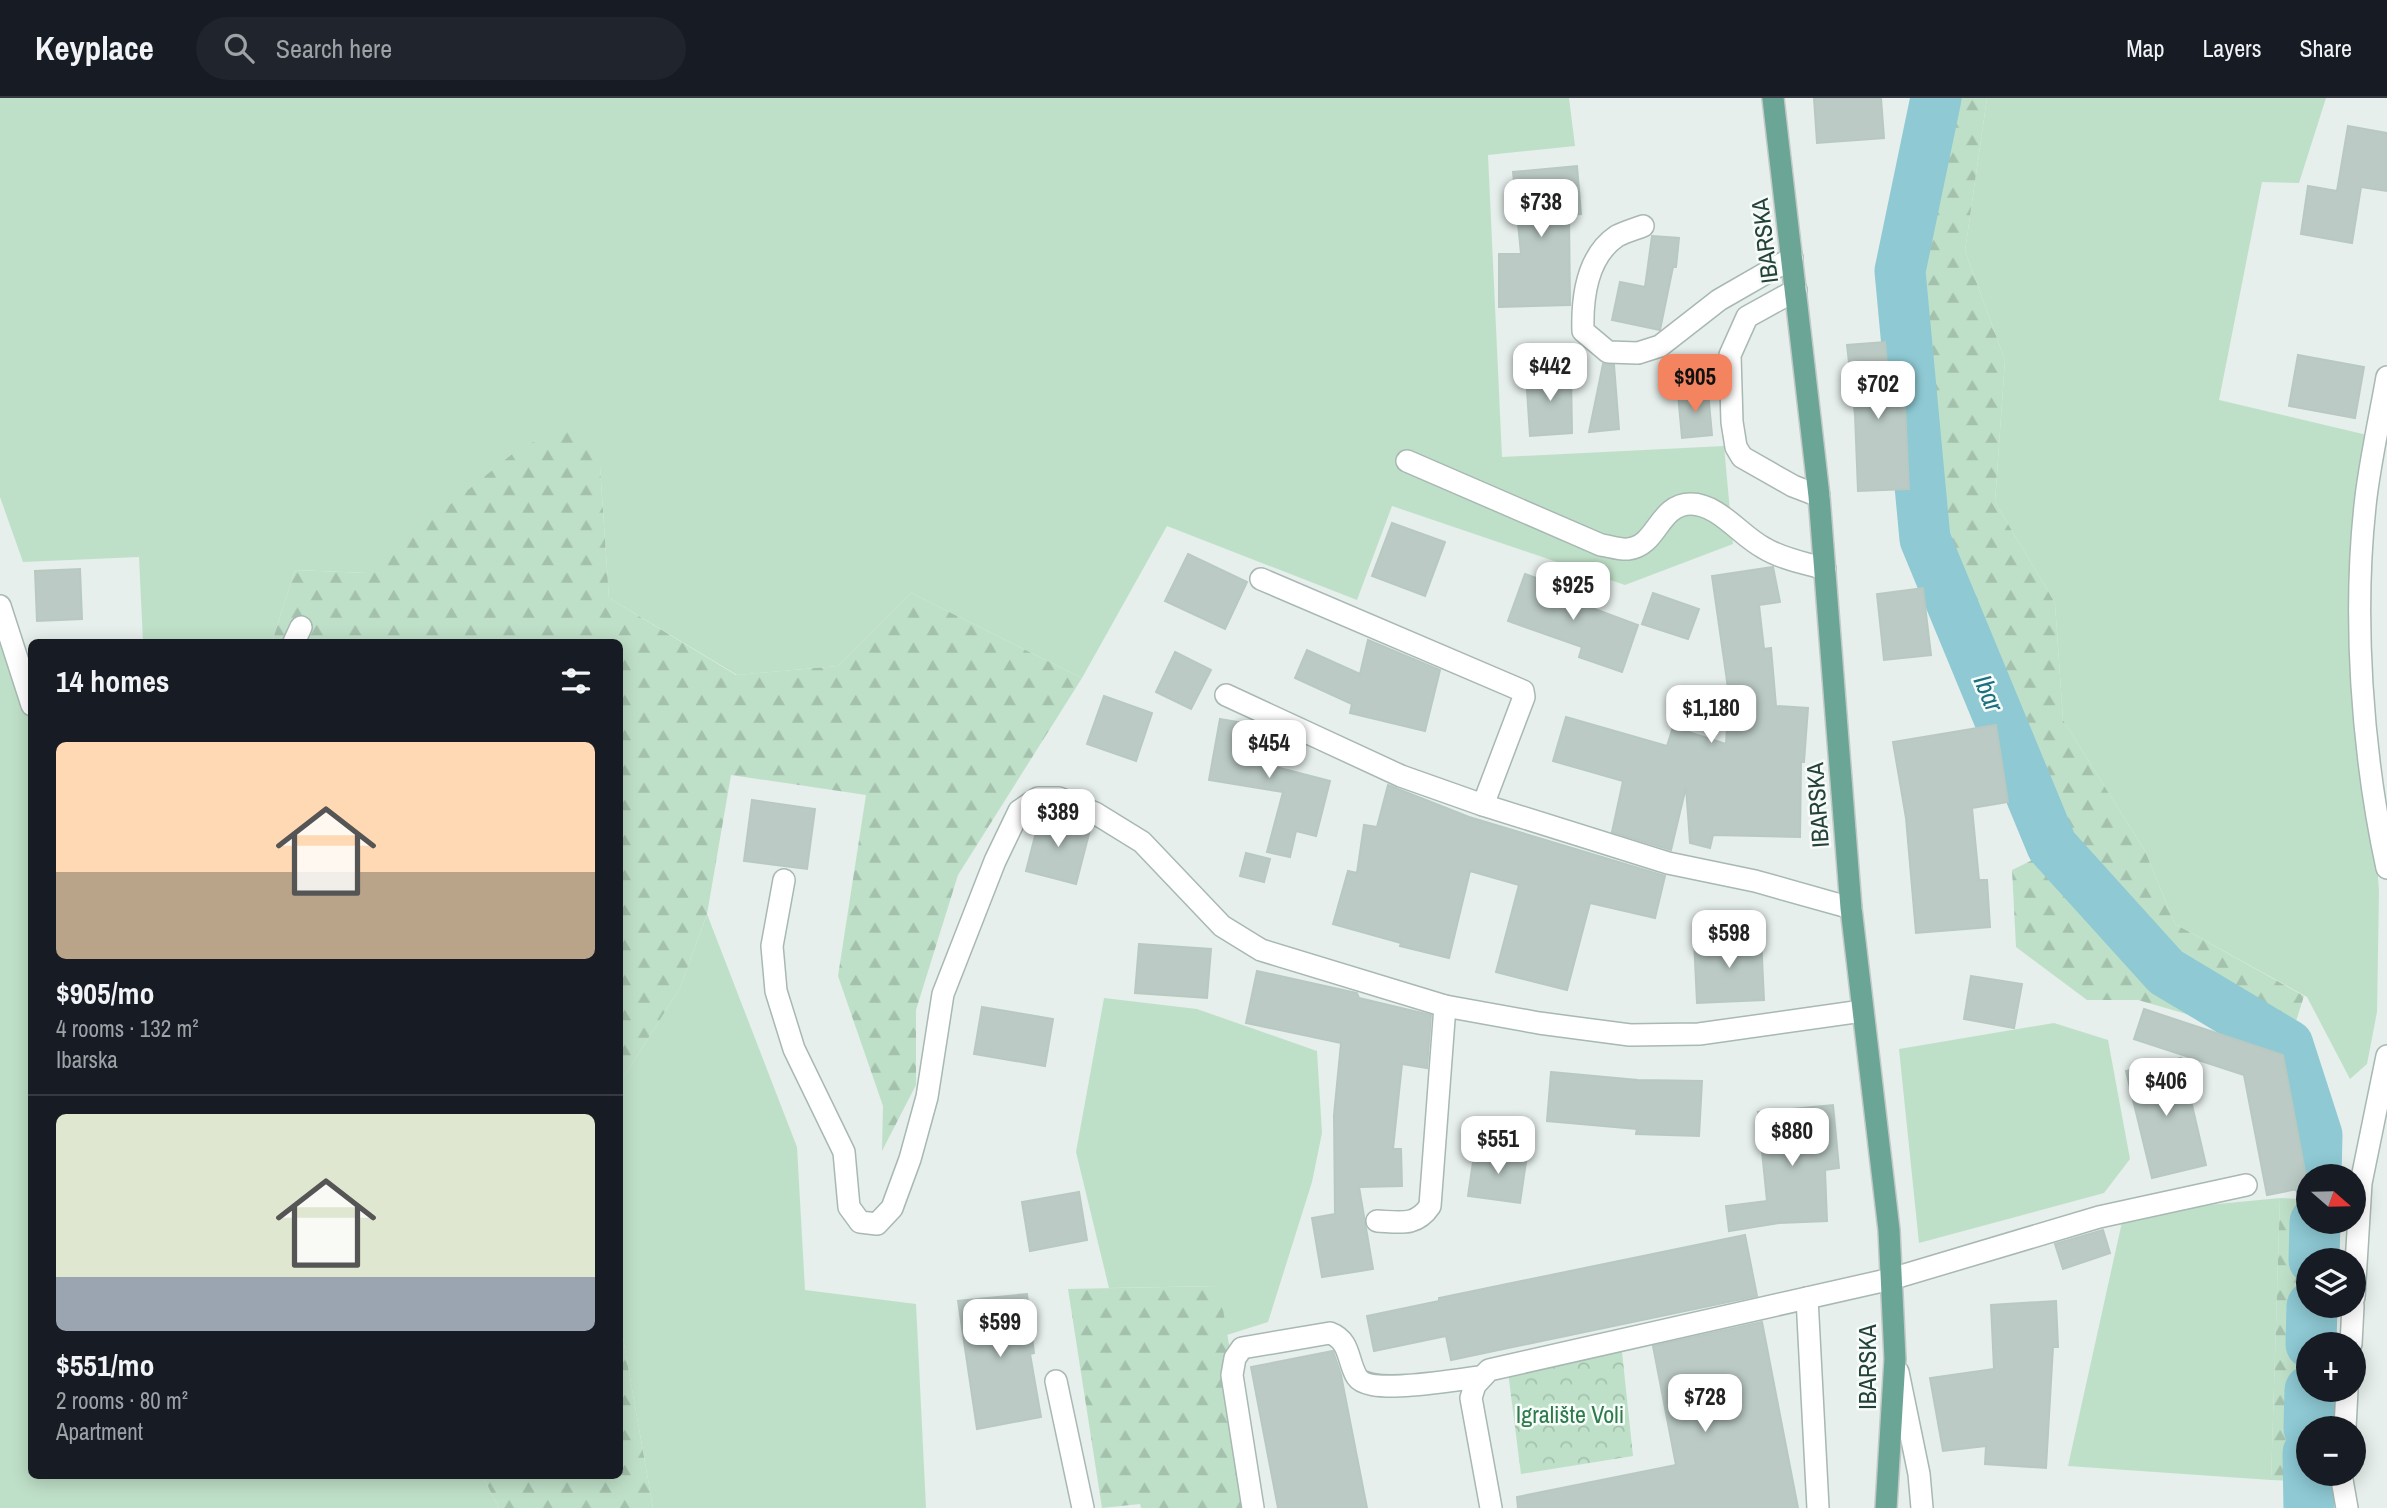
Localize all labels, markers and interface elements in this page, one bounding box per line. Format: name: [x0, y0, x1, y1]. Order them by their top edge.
search box: [196, 17, 686, 80]
text: Keyplace: [35, 26, 154, 70]
icon: search: [220, 29, 258, 67]
text: Search here: [276, 31, 392, 66]
text: Map: [2126, 32, 2164, 64]
text: Layers: [2202, 32, 2261, 64]
text: Share: [2299, 32, 2352, 64]
pin: $738: [1500, 180, 1582, 239]
text: $738: [1520, 186, 1562, 217]
street label: IBARSKA: [1743, 196, 1785, 285]
pin: $442: [1509, 344, 1591, 403]
text: $442: [1529, 350, 1571, 381]
pin: $905: [1654, 354, 1736, 414]
text: $905: [1674, 361, 1716, 392]
pin: $702: [1837, 362, 1919, 421]
text: $702: [1857, 368, 1899, 399]
pin: $925: [1532, 562, 1614, 622]
text: $925: [1552, 569, 1594, 600]
text: 14 homes: [56, 661, 170, 701]
icon: filters: [557, 662, 595, 700]
water label: Ibar: [1966, 669, 2013, 718]
pin: $1,180: [1654, 686, 1768, 745]
text: $1,180: [1682, 692, 1740, 723]
pin: $454: [1228, 720, 1310, 780]
text: $454: [1248, 727, 1290, 758]
street label: IBARSKA: [1798, 760, 1836, 849]
icon: home: [263, 788, 389, 914]
pin: $389: [1017, 790, 1099, 849]
text: $389: [1037, 796, 1079, 827]
pin: $598: [1688, 910, 1770, 970]
text: $598: [1708, 917, 1750, 948]
text: $905/mo: [56, 973, 154, 1013]
text: 4 rooms · 132 m²: [56, 1013, 199, 1044]
text: Ibarska: [56, 1044, 118, 1075]
pin: $406: [2125, 1058, 2207, 1118]
text: $406: [2145, 1065, 2187, 1096]
pin: $880: [1751, 1108, 1833, 1168]
text: $880: [1771, 1115, 1813, 1146]
pin: $551: [1457, 1116, 1539, 1176]
text: $551: [1477, 1123, 1519, 1154]
icon: home: [263, 1160, 389, 1286]
north arrow: [2296, 1164, 2366, 1234]
map controls: [2296, 1164, 2366, 1486]
button: layers: [2296, 1248, 2366, 1318]
pin: $599: [959, 1300, 1041, 1359]
text: $599: [979, 1306, 1021, 1337]
street label: IBARSKA: [1851, 1323, 1883, 1410]
button: +: [2296, 1332, 2366, 1402]
text: $551/mo: [56, 1345, 154, 1385]
pin: $728: [1664, 1374, 1746, 1434]
text: $728: [1684, 1381, 1726, 1412]
text: 2 rooms · 80 m²: [56, 1385, 188, 1416]
park label: Igralište Voli: [1516, 1398, 1624, 1430]
text: Apartment: [56, 1416, 143, 1447]
button: −: [2296, 1416, 2366, 1486]

